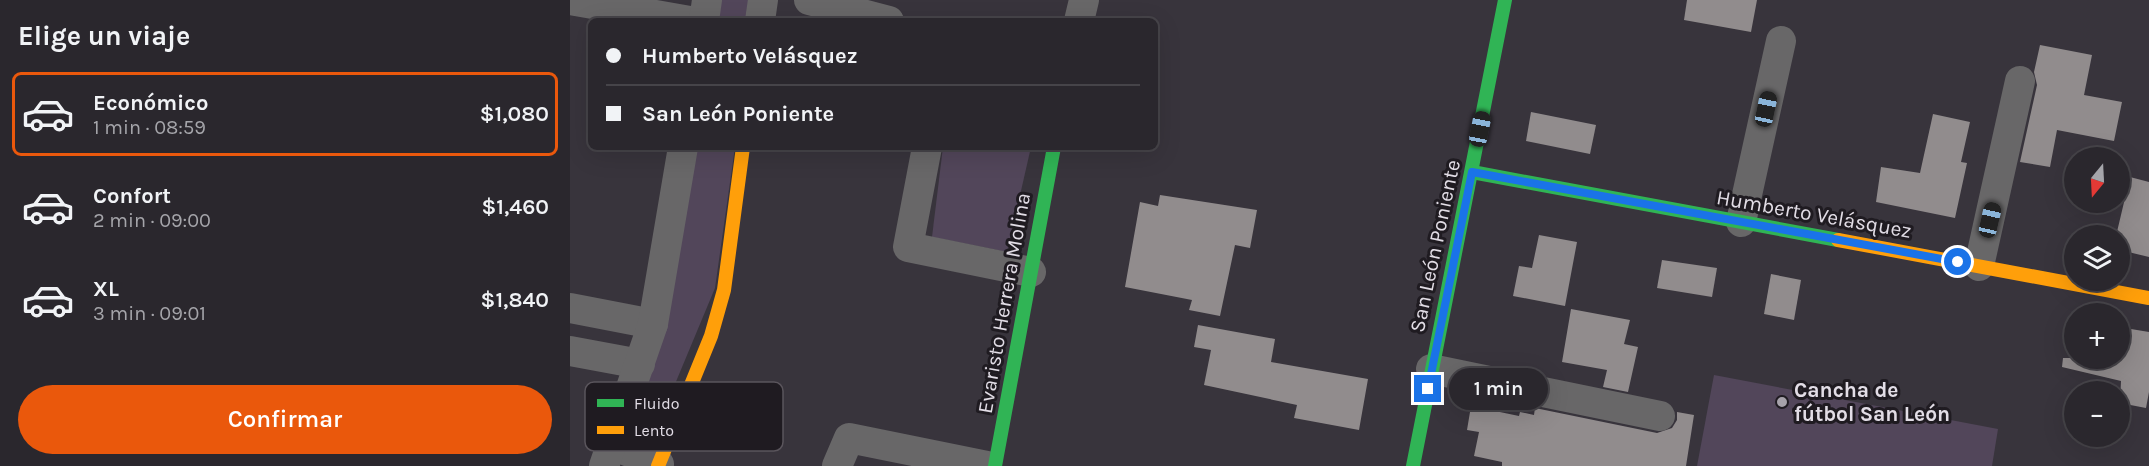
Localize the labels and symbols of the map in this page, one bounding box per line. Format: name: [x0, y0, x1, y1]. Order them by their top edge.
car: [1753, 90, 1779, 128]
car: [1468, 110, 1492, 148]
north arrow: [2064, 147, 2130, 213]
street label: San León Poniente: [1405, 158, 1465, 334]
street label: Humberto Velásquez: [1715, 185, 1913, 243]
street label: Evaristo Herrera Molina: [973, 191, 1035, 415]
car: [1977, 200, 2003, 240]
route start: [1944, 248, 1971, 275]
callout: 1 min: [1449, 368, 1548, 410]
route end: [1414, 375, 1441, 402]
place label: Cancha de fútbol San León: [1794, 378, 1950, 426]
legend: [585, 382, 783, 451]
text: Fluido: [634, 394, 680, 413]
marker: Cancha de fútbol San León: [1775, 395, 1789, 409]
text: Lento: [634, 421, 674, 440]

